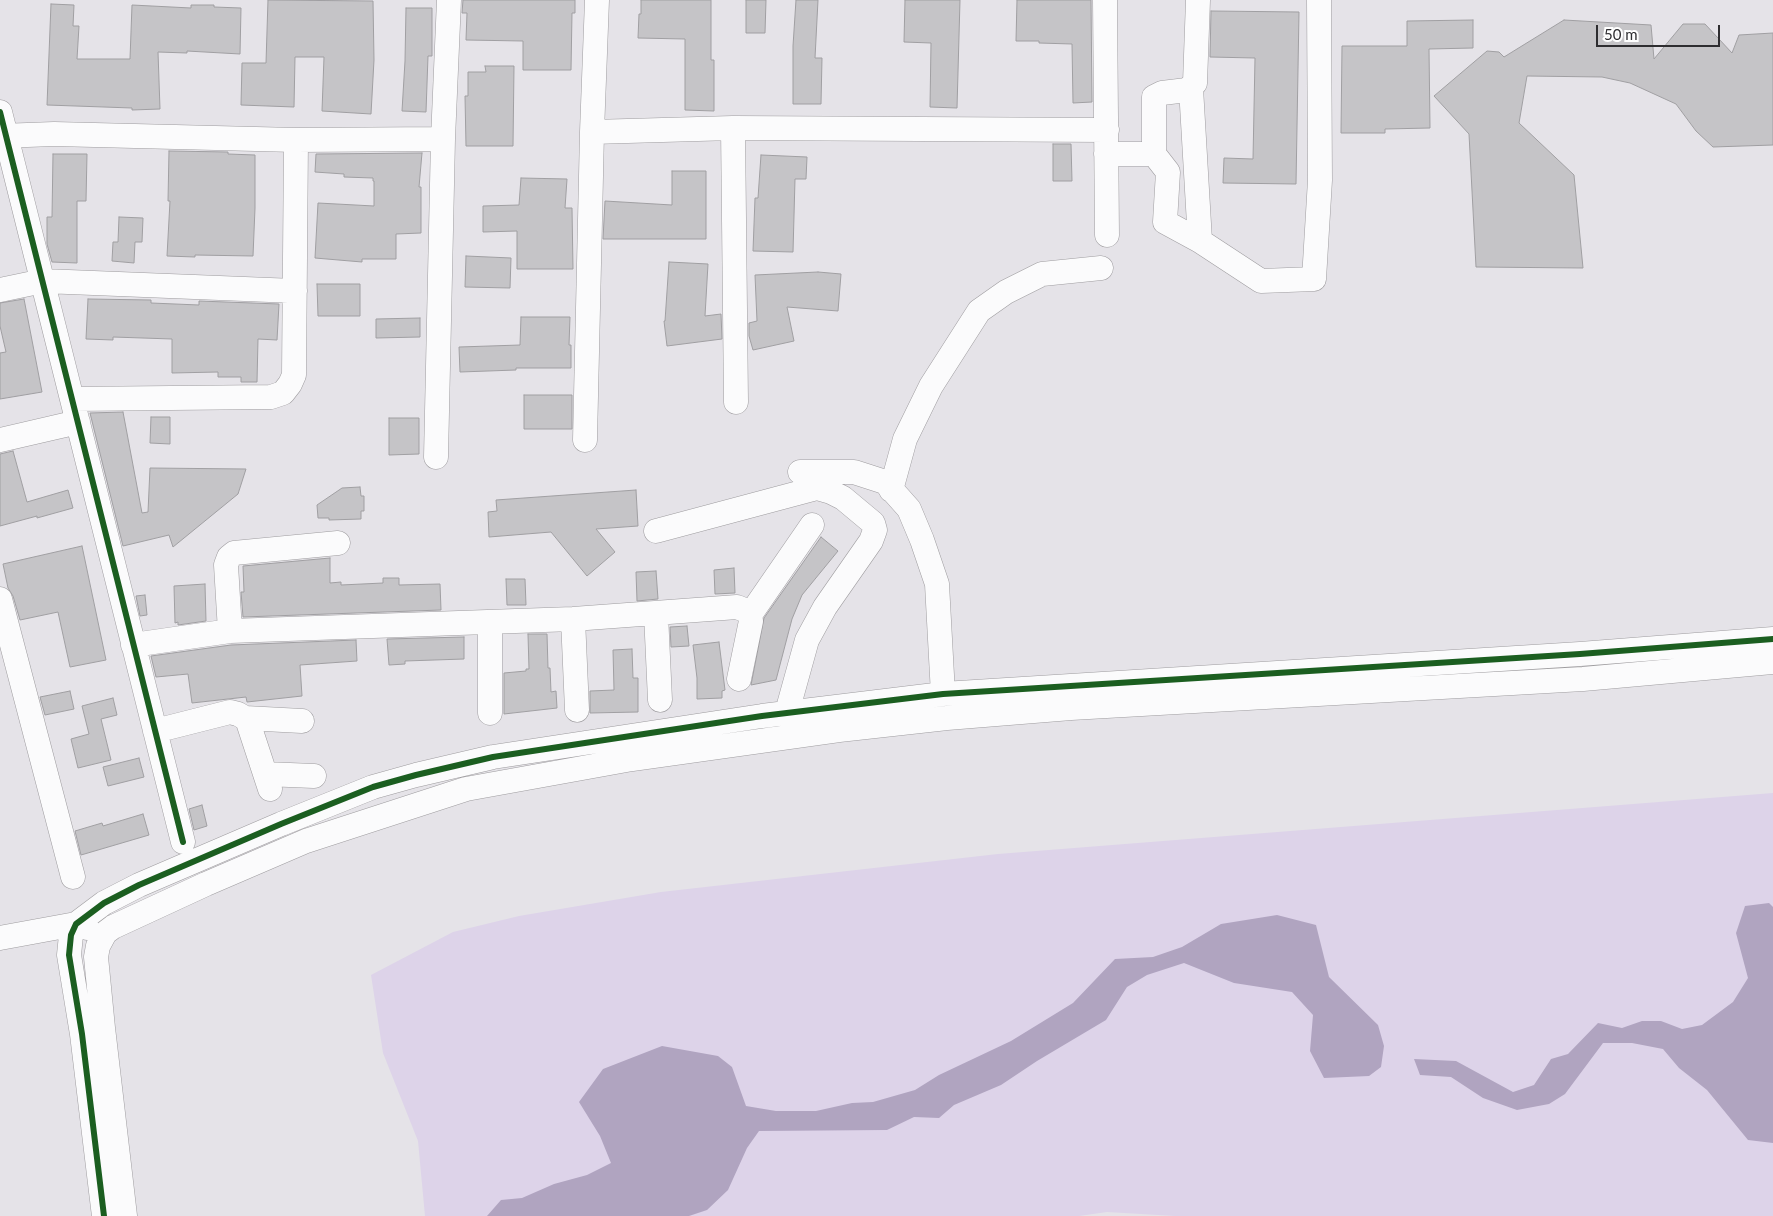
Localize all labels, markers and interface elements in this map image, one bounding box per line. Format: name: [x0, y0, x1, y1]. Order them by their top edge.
scale bar: [1598, 15, 1722, 47]
text: 50 m: [1604, 25, 1638, 43]

